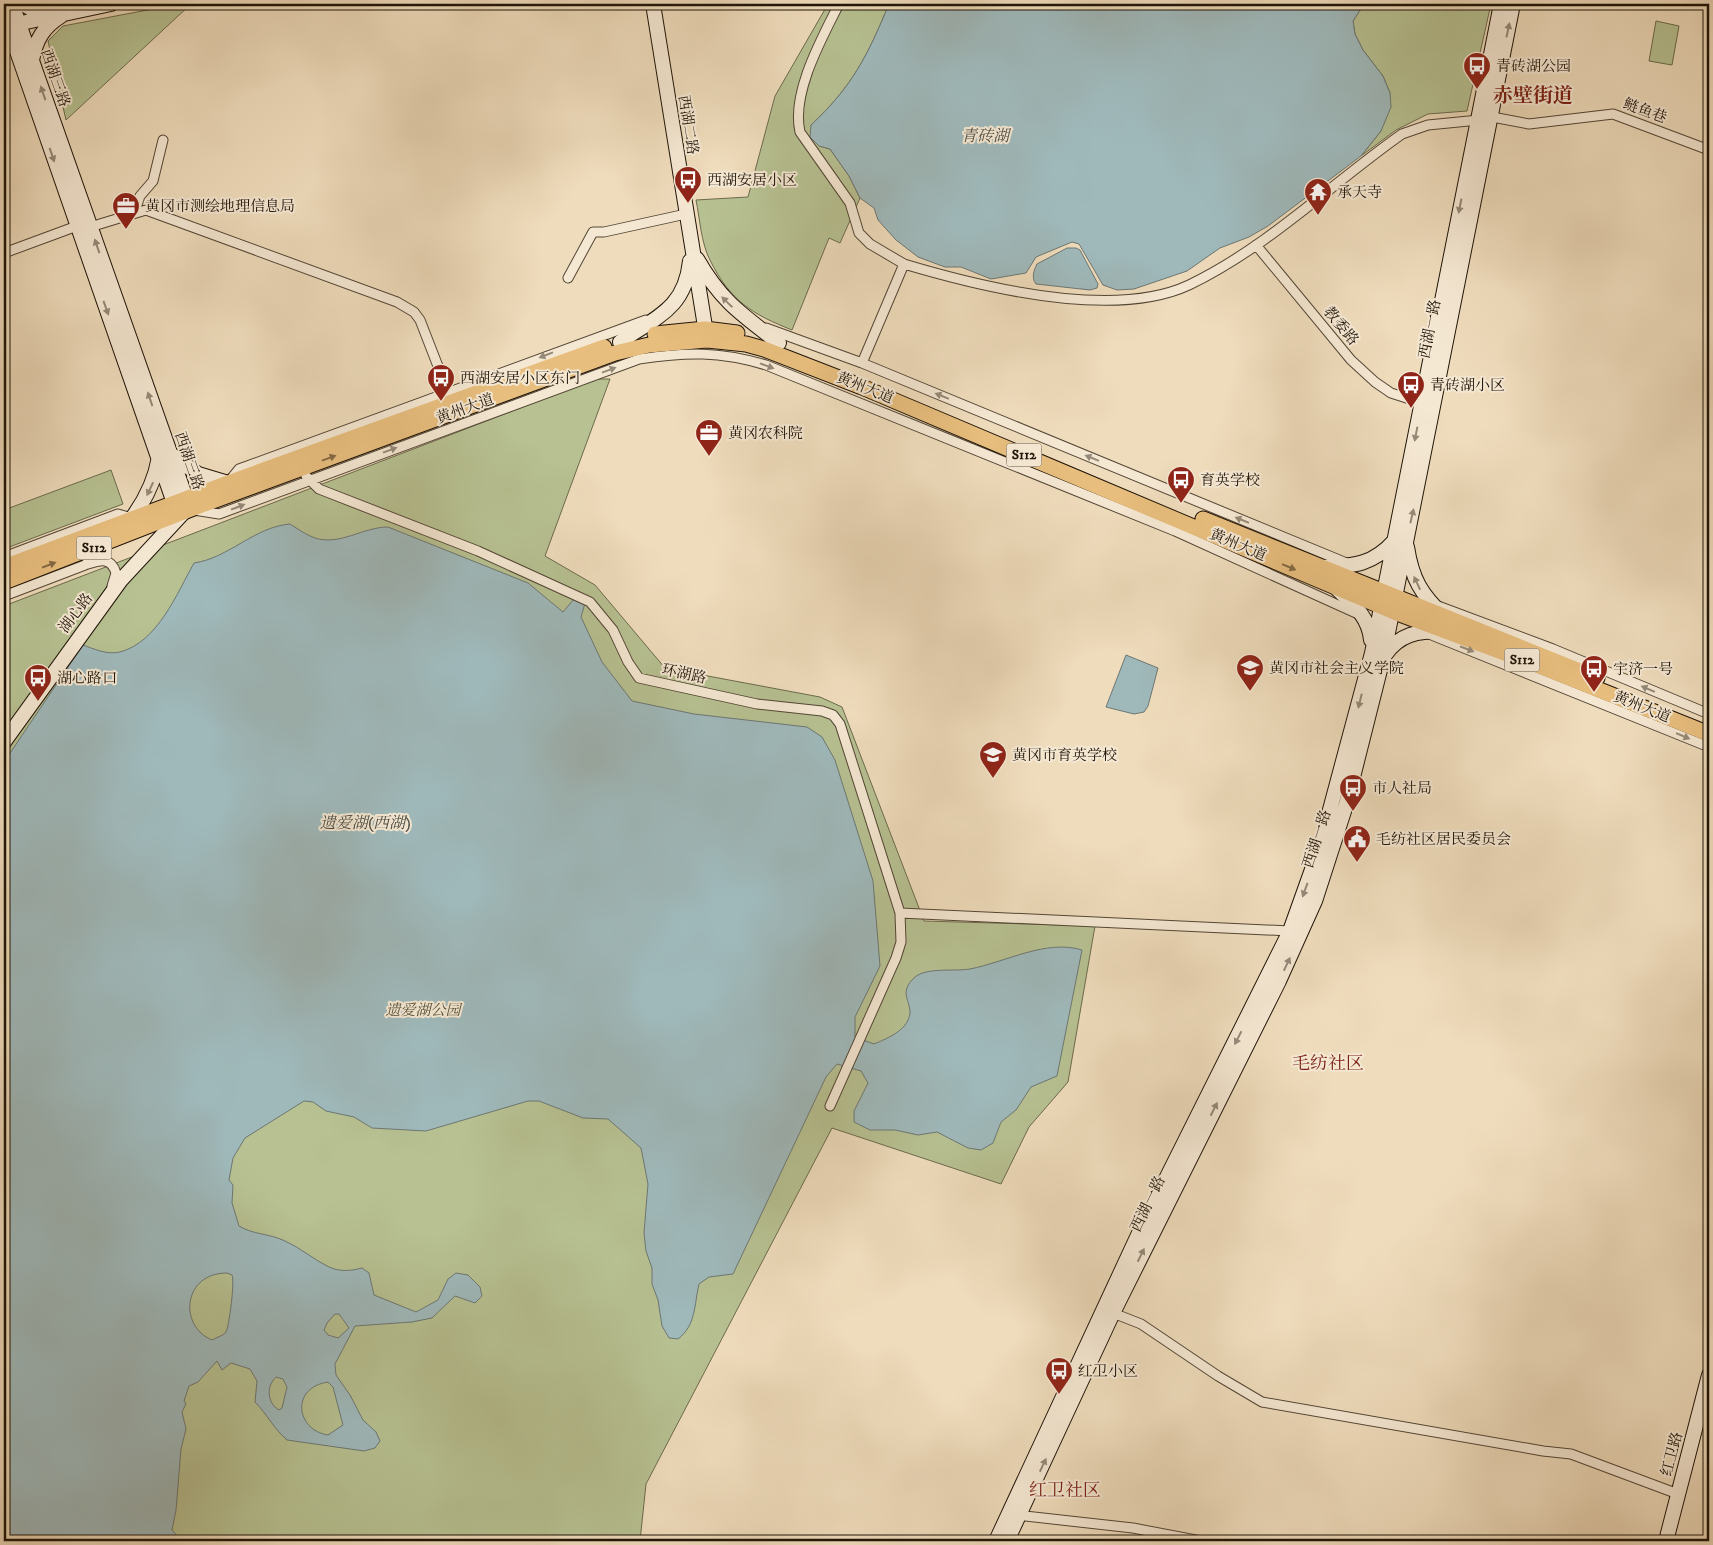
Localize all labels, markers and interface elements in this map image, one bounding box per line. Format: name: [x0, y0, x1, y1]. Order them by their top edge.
one-way arrow: [1504, 22, 1512, 38]
street label: 西湖三路: [36, 47, 74, 109]
bus stop icon: 青砖湖公园: [1462, 51, 1492, 90]
place label: 青砖湖公园: [1496, 57, 1571, 76]
district label: 赤壁街道: [1493, 84, 1573, 109]
one-way arrow: [39, 85, 46, 100]
street label: 西湖二路: [674, 94, 702, 156]
street label: 鲢鱼巷: [1621, 94, 1669, 128]
water label: 青砖湖: [961, 126, 1012, 146]
one-way arrow: [48, 148, 56, 163]
bus stop icon: 西湖安居小区: [673, 165, 703, 204]
place label: 西湖安居小区: [707, 171, 797, 190]
temple icon: 承天寺: [1303, 177, 1333, 216]
place label: 承天寺: [1337, 183, 1382, 202]
office icon: 黄冈市测绘地理信息局: [111, 191, 141, 230]
place label: 黄冈市测绘地理信息局: [145, 197, 295, 216]
one-way arrow: [1456, 198, 1464, 214]
one-way arrow: [92, 238, 100, 253]
one-way arrow: [722, 296, 734, 308]
street label: 西湖一路: [1415, 298, 1445, 360]
one-way arrow: [102, 301, 110, 316]
street label: 教委路: [1319, 303, 1363, 349]
one-way arrow: [538, 351, 553, 359]
bus stop icon: 西湖安居小区东门: [426, 363, 456, 402]
one-way arrow: [760, 363, 775, 370]
one-way arrow: [602, 366, 617, 374]
street label: 黄州大道: [834, 368, 896, 408]
place label: 西湖安居小区东门: [460, 369, 580, 388]
bus stop icon: 青砖湖小区: [1396, 370, 1426, 409]
place label: 青砖湖小区: [1430, 376, 1505, 395]
street label: 黄州大道: [434, 390, 496, 428]
one-way arrow: [146, 392, 153, 407]
one-way arrow: [934, 392, 949, 400]
office icon: 黄冈农科院: [694, 418, 724, 457]
place label: 黄冈农科院: [728, 424, 803, 443]
one-way arrow: [1411, 427, 1419, 443]
street label: 西湖三路: [170, 430, 208, 492]
road number: S112: [1006, 444, 1042, 466]
one-way arrow: [383, 446, 398, 453]
one-way arrow: [321, 454, 336, 462]
one-way arrow: [1084, 454, 1099, 462]
bus stop icon: 育英学校: [1166, 465, 1196, 504]
place label: 育英学校: [1200, 471, 1260, 490]
one-way arrow: [146, 482, 154, 496]
one-way arrow: [231, 503, 246, 511]
one-way arrow: [1408, 508, 1416, 523]
one-way arrow: [1235, 515, 1249, 523]
street label: 黄州大道: [1207, 525, 1269, 565]
road number: S112: [76, 536, 112, 560]
one-way arrow: [42, 561, 57, 569]
one-way arrow: [1282, 564, 1296, 572]
one-way arrow: [1413, 576, 1421, 590]
street label: 湖心路: [55, 589, 97, 637]
one-way arrow: [1460, 645, 1475, 653]
road number: S112: [1504, 648, 1540, 672]
school or university icon: 黄冈市社会主义学院: [1235, 653, 1265, 692]
bus stop icon: 宇济一号: [1579, 654, 1609, 693]
place label: 黄冈市社会主义学院: [1269, 659, 1404, 678]
street label: 环湖路: [660, 660, 708, 688]
place label: 宇济一号: [1613, 660, 1673, 679]
bus stop icon: 湖心路口: [23, 663, 53, 702]
place label: 湖心路口: [57, 669, 117, 688]
one-way arrow: [1640, 685, 1655, 693]
street label: 黄州大道: [1611, 687, 1673, 727]
one-way arrow: [1356, 693, 1364, 708]
one-way arrow: [1676, 732, 1690, 740]
school or university icon: 黄冈市育英学校: [978, 740, 1008, 779]
place label: 黄冈市育英学校: [1012, 746, 1117, 765]
bus stop icon: 市人社局: [1338, 773, 1368, 812]
place label: 市人社局: [1372, 779, 1432, 798]
street label: 西湖一路: [1299, 808, 1335, 870]
water label: 遗爱湖(西湖): [320, 813, 410, 833]
public building icon: 毛纺社区居民委员会: [1342, 824, 1372, 863]
place label: 毛纺社区居民委员会: [1376, 830, 1511, 849]
one-way arrow: [1301, 883, 1309, 898]
one-way arrow: [1284, 957, 1292, 971]
park label: 遗爱湖公园: [385, 1001, 462, 1020]
one-way arrow: [1234, 1031, 1242, 1045]
district label: 毛纺社区: [1292, 1053, 1364, 1075]
one-way arrow: [1210, 1102, 1218, 1117]
street label: 西湖一路: [1126, 1173, 1170, 1235]
one-way arrow: [1138, 1248, 1146, 1262]
bus stop icon: 红卫小区: [1044, 1356, 1074, 1395]
place label: 红卫小区: [1078, 1362, 1138, 1381]
street label: 红卫路: [1657, 1430, 1687, 1478]
one-way arrow: [1039, 1458, 1047, 1472]
district label: 红卫社区: [1029, 1480, 1101, 1502]

